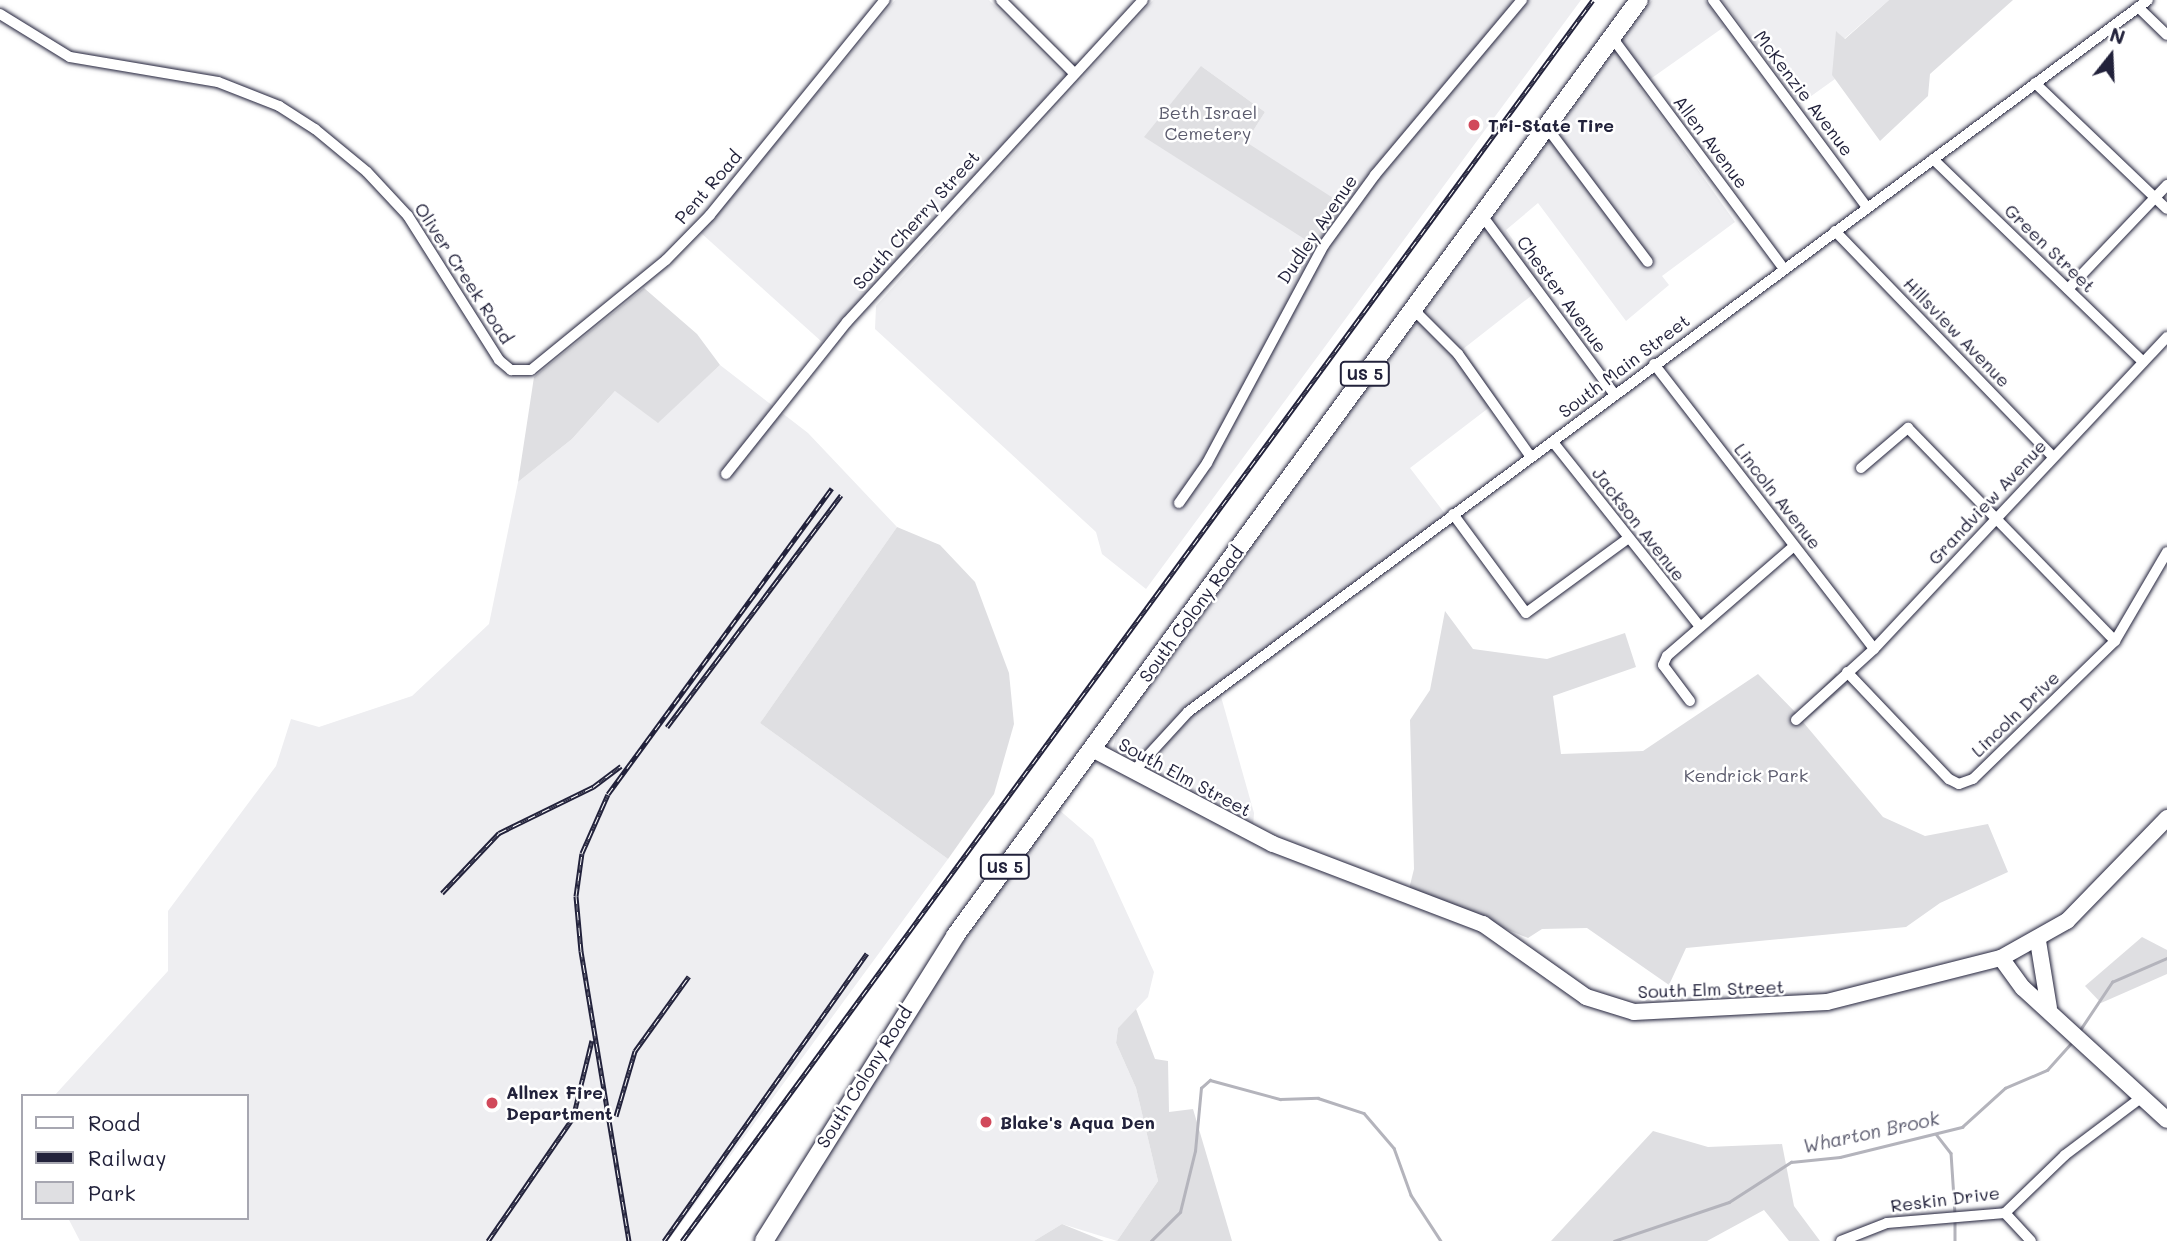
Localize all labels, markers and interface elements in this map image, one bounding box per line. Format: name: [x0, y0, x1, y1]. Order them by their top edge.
north arrow: [2076, 21, 2146, 91]
text: N: [2107, 21, 2128, 50]
street label: McKenzie Avenue: [1750, 26, 1858, 160]
street label: Allen Avenue: [1669, 91, 1753, 193]
park label: Beth Israel Cemetery: [1159, 102, 1257, 144]
place label: Tri-State Tire: [1488, 114, 1614, 136]
marker: Tri-State Tire: [1466, 117, 1482, 133]
street label: Pent Road: [670, 146, 746, 228]
street label: South Cherry Street: [848, 146, 984, 294]
street label: Dudley Avenue: [1273, 170, 1361, 288]
street label: Oliver Creek Road: [410, 198, 518, 348]
street label: Green Street: [2000, 199, 2100, 297]
street label: Chester Avenue: [1512, 231, 1612, 357]
street label: Hillsview Avenue: [1899, 273, 2015, 391]
street label: South Main Street: [1554, 310, 1694, 422]
road number: US 5: [1339, 362, 1391, 386]
street label: Grandview Avenue: [1923, 435, 2051, 569]
street label: Lincoln Avenue: [1730, 439, 1826, 553]
street label: Jackson Avenue: [1588, 463, 1690, 585]
street label: South Colony Road: [1134, 542, 1248, 686]
street label: Lincoln Drive: [1966, 667, 2064, 761]
street label: South Elm Street: [1115, 733, 1255, 821]
park label: Kendrick Park: [1684, 764, 1808, 786]
road number: US 5: [979, 854, 1031, 880]
street label: South Elm Street: [1637, 976, 1785, 1002]
street label: South Colony Road: [812, 1002, 916, 1152]
place label: Allnex Fire Department: [506, 1082, 613, 1124]
legend: [21, 1094, 248, 1220]
marker: Allnex Fire Department: [484, 1095, 500, 1111]
water label: Wharton Brook: [1801, 1106, 1941, 1158]
text: Road: [88, 1109, 140, 1136]
place label: Blake's Aqua Den: [1000, 1111, 1155, 1133]
marker: Blake's Aqua Den: [978, 1114, 994, 1130]
text: Railway: [88, 1144, 167, 1171]
text: Park: [88, 1179, 136, 1206]
street label: Reskin Drive: [1889, 1182, 2001, 1216]

